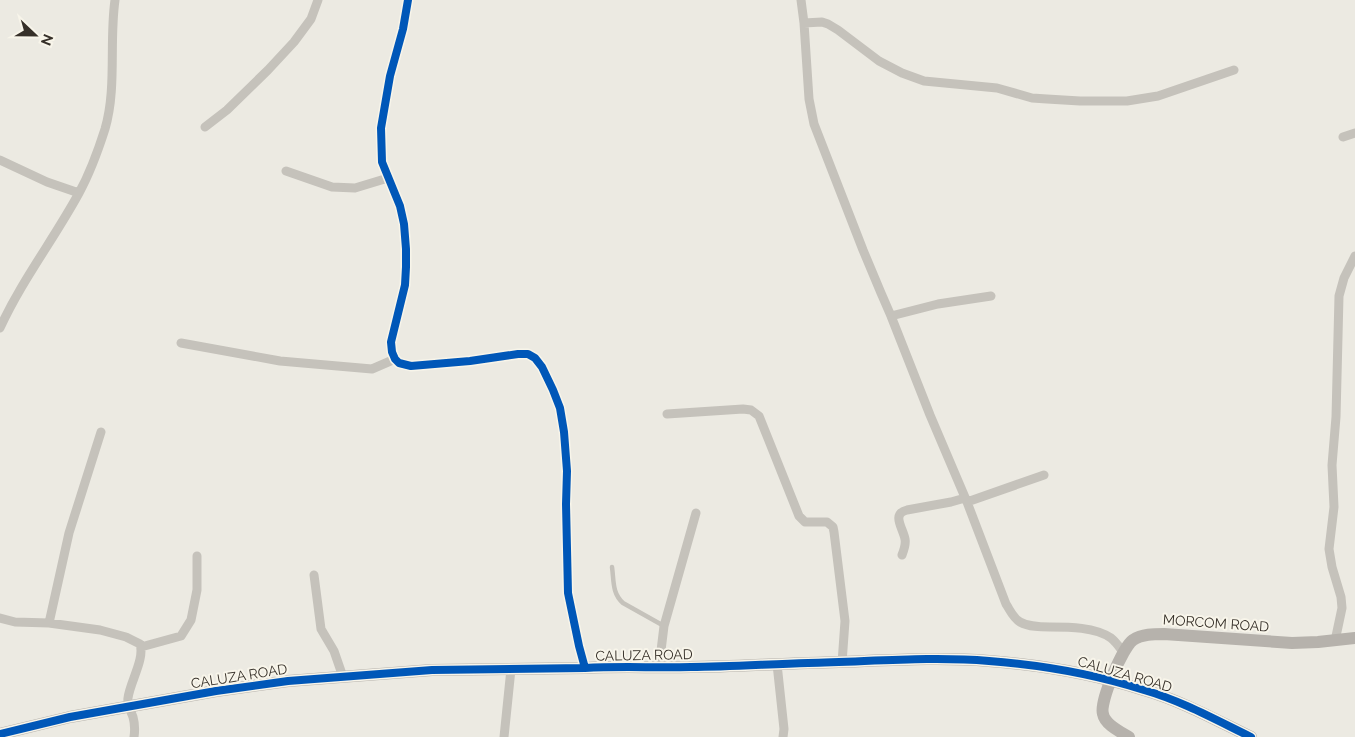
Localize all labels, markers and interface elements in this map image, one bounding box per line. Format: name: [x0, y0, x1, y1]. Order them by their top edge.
north arrow: [10, 10, 60, 60]
text: N: [38, 32, 56, 48]
street label: MORCOM ROAD: [1162, 611, 1270, 635]
street label: CALUZA ROAD: [595, 646, 693, 664]
street label: CALUZA ROAD: [1076, 653, 1174, 695]
street label: CALUZA ROAD: [190, 660, 288, 692]

